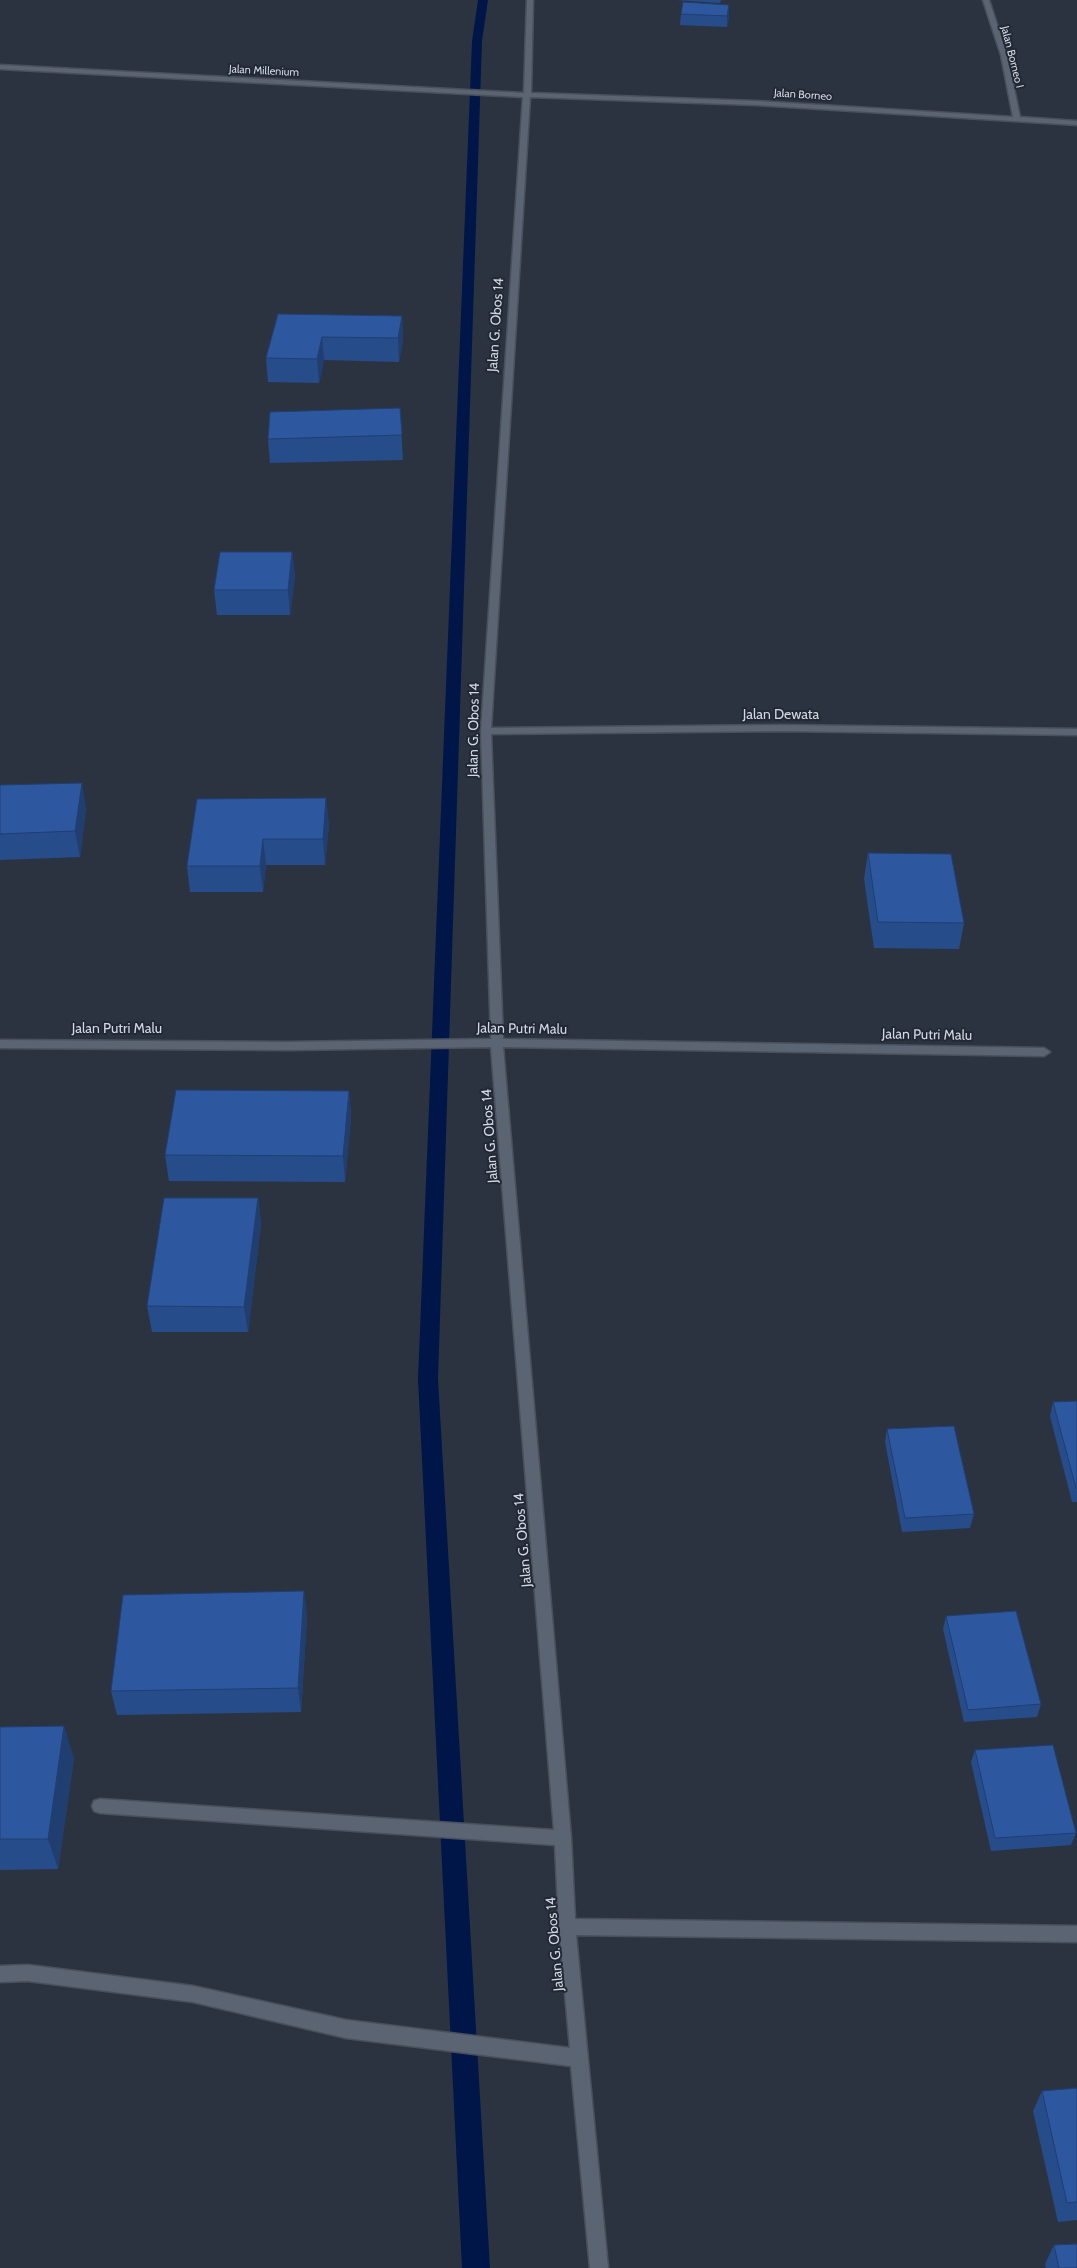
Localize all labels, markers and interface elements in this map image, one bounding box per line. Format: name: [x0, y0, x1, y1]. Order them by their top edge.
street label: Jalan Borneo I: [998, 25, 1026, 89]
street label: Jalan Millenium: [229, 63, 299, 79]
street label: Jalan Borneo: [773, 86, 833, 104]
street label: Jalan G. Obos 14: [484, 277, 508, 373]
street label: Jalan G. Obos 14: [465, 683, 483, 777]
street label: Jalan Dewata: [743, 707, 819, 723]
street label: Jalan Putri Malu: [477, 1020, 567, 1038]
street label: Jalan Putri Malu: [72, 1021, 162, 1037]
street label: Jalan Putri Malu: [882, 1026, 972, 1044]
street label: Jalan G. Obos 14: [478, 1088, 502, 1184]
street label: Jalan G. Obos 14: [511, 1492, 535, 1588]
street label: Jalan G. Obos 14: [543, 1896, 567, 1992]

